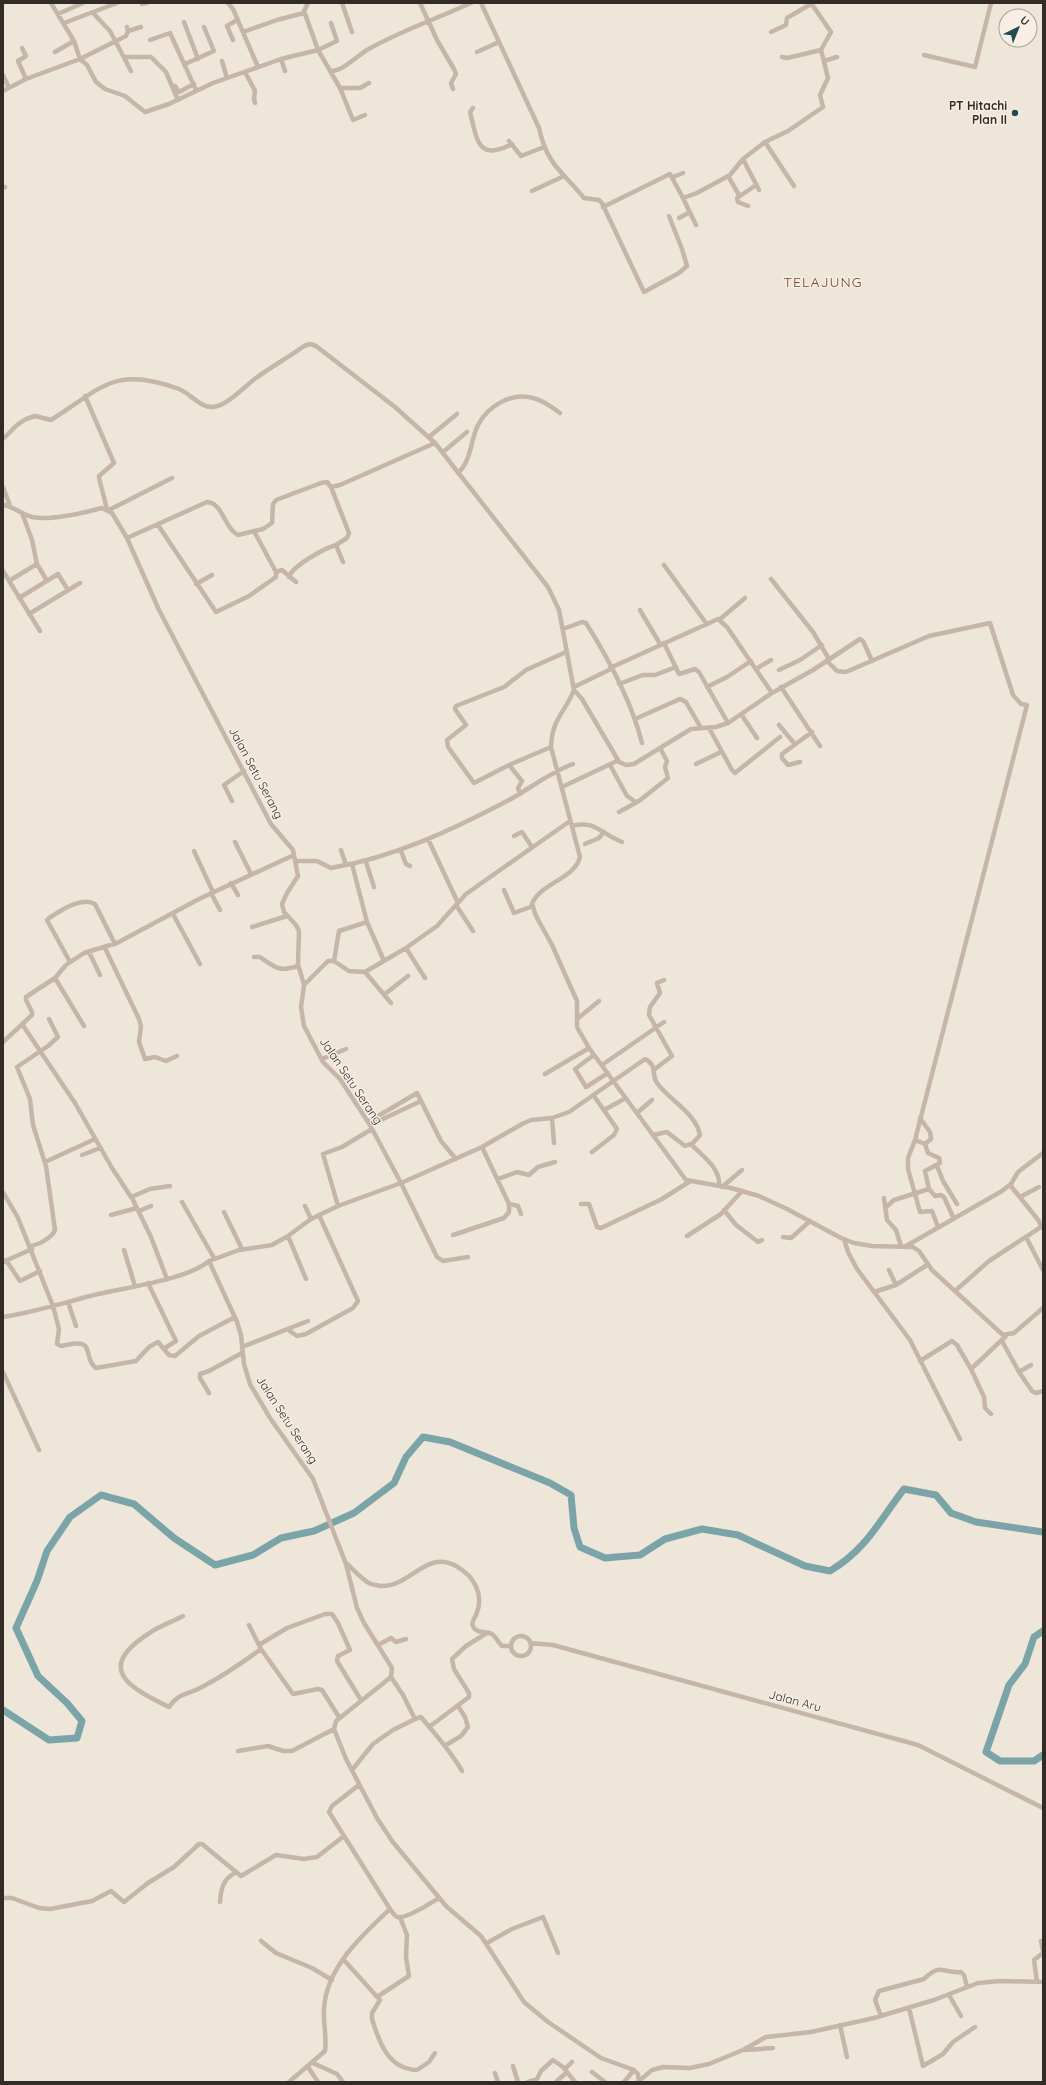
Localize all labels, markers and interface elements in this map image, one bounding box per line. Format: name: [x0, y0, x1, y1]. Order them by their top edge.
north arrow: [998, 8, 1038, 48]
text: U: [1017, 13, 1032, 28]
place label: PT Hitachi Plan II: [949, 98, 1007, 127]
marker: PT Hitachi Plan II: [1010, 108, 1020, 118]
district label: TELAJUNG: [784, 273, 862, 291]
street label: Jalan Setu Serang: [226, 724, 287, 821]
street label: Jalan Setu Serang: [317, 1034, 386, 1127]
street label: Jalan Setu Serang: [253, 1373, 321, 1466]
street label: Jalan Aru: [767, 1686, 823, 1715]

